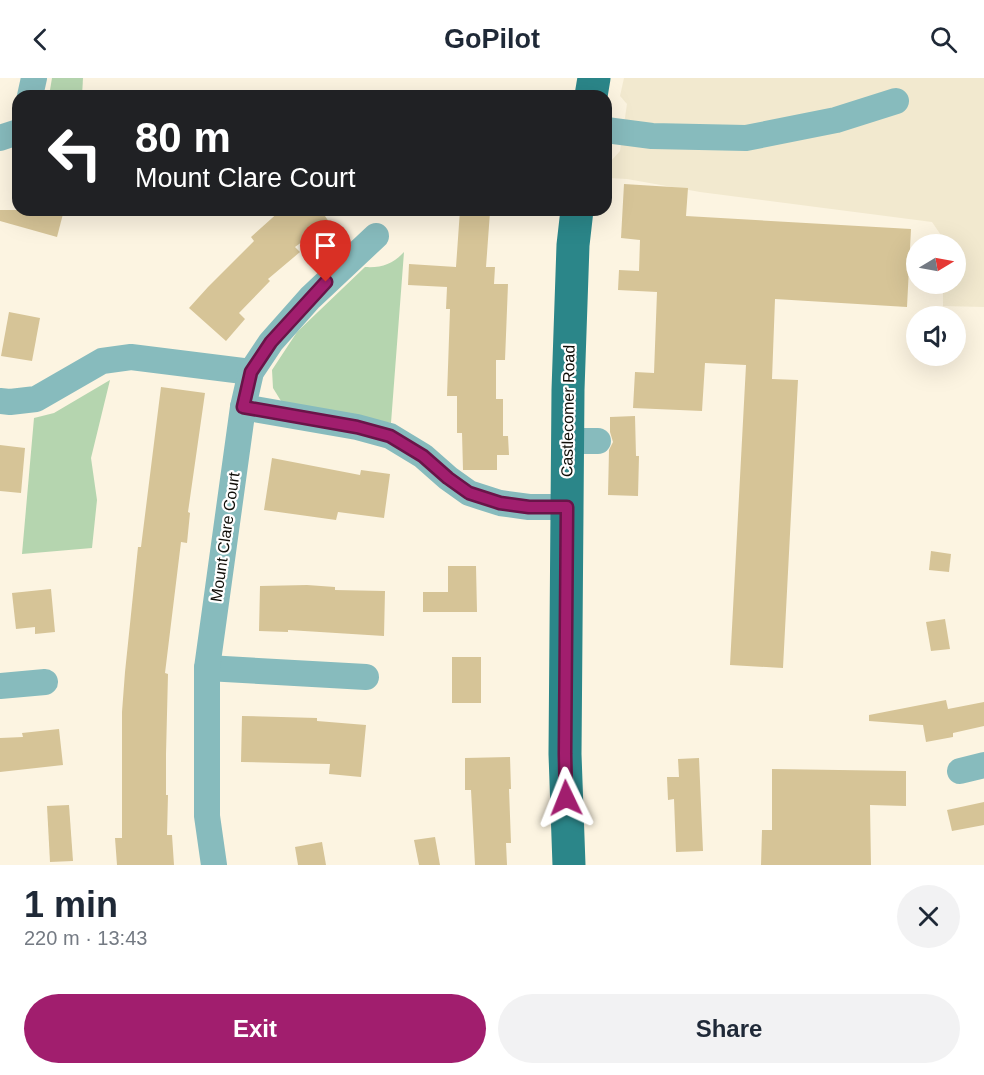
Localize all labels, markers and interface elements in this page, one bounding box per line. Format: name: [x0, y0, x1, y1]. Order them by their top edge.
icon: back: [24, 23, 57, 56]
icon: search: [927, 23, 960, 56]
text: GoPilot: [444, 24, 540, 54]
icon: left: [36, 114, 114, 192]
text: 80 m: [135, 114, 231, 161]
text: Mount Clare Court: [135, 163, 356, 193]
pin: [300, 220, 351, 282]
icon: arrive: [309, 229, 342, 262]
north arrow: [906, 234, 966, 294]
map controls: [906, 234, 966, 366]
button: sound: [906, 306, 966, 366]
street label: Castlecomer Road: [558, 345, 578, 477]
street label: Mount Clare Court: [207, 471, 243, 603]
position arrow: [534, 766, 598, 830]
text: 1 min: [24, 884, 118, 925]
button: close: [897, 885, 960, 948]
text: 220 m · 13:43: [24, 927, 147, 949]
button: Exit: [24, 994, 486, 1063]
button: Share: [498, 994, 960, 1063]

